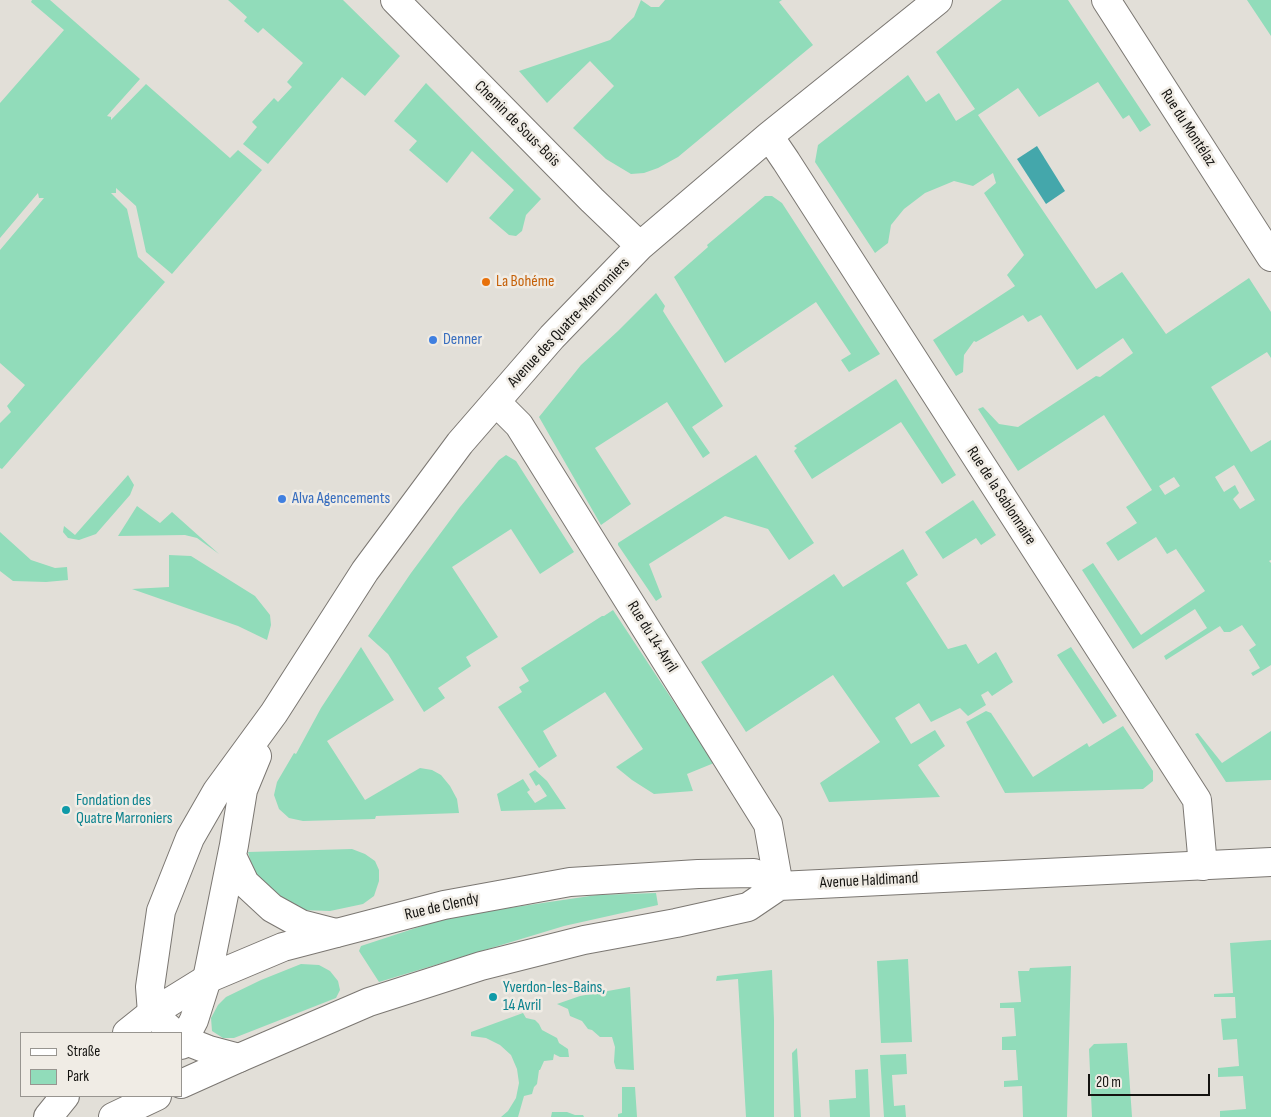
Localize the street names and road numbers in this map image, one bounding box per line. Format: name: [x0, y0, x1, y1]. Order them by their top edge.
street label: Chemin de Sous-Bois: [470, 77, 564, 171]
street label: Rue du Montélaz: [1156, 86, 1220, 170]
street label: Avenue des Quatre-Marronniers: [504, 254, 634, 392]
street label: Rue de la Sablonnaire: [962, 443, 1040, 549]
street label: Rue du 14-Avril: [623, 598, 681, 676]
street label: Avenue Haldimand: [819, 869, 919, 893]
street label: Rue de Clendy: [403, 889, 481, 925]

